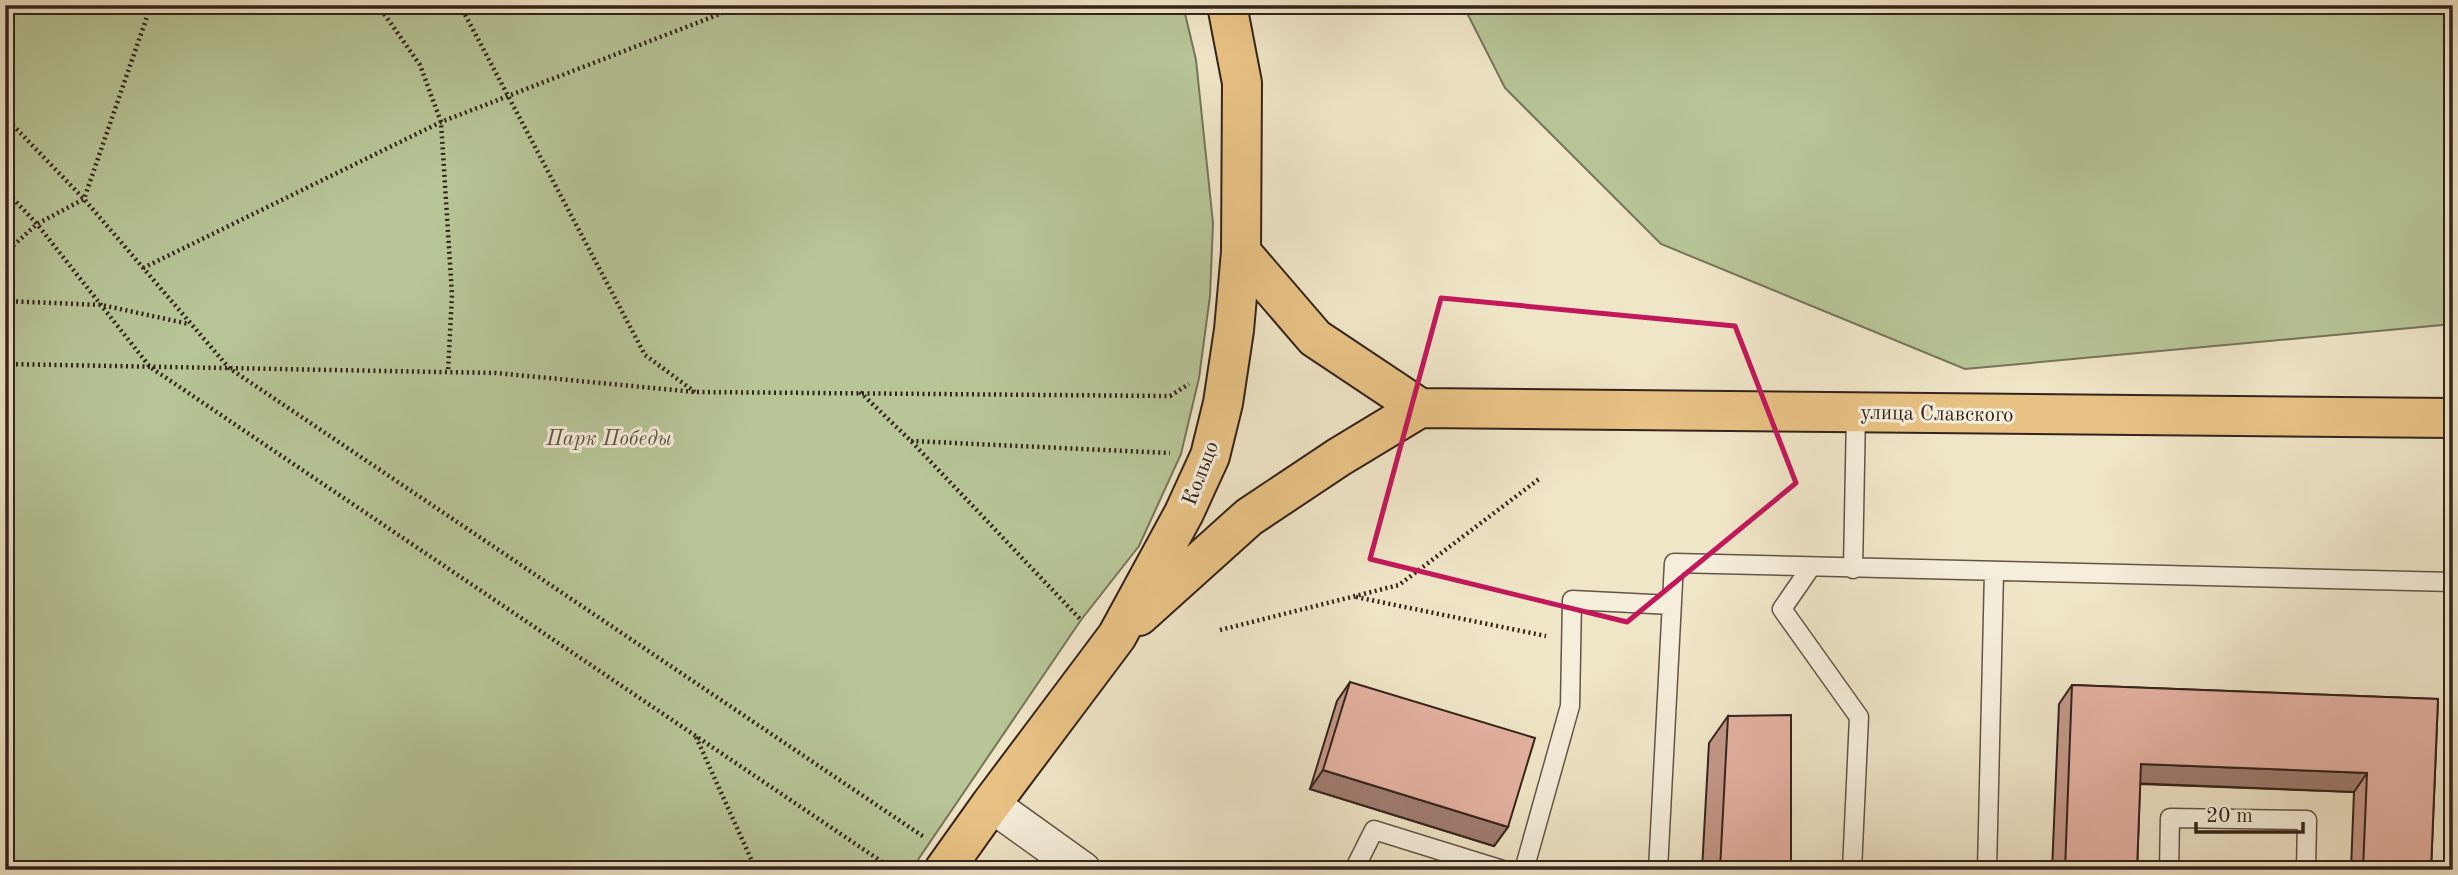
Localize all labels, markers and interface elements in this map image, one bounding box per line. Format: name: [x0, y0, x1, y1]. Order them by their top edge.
street label: улица Славского: [1860, 403, 2014, 426]
park label: Парк Победы: [545, 429, 672, 450]
street label: Кольцо: [1180, 439, 1223, 509]
scale bar: [2196, 791, 2302, 835]
text: 20 m: [2206, 806, 2253, 827]

